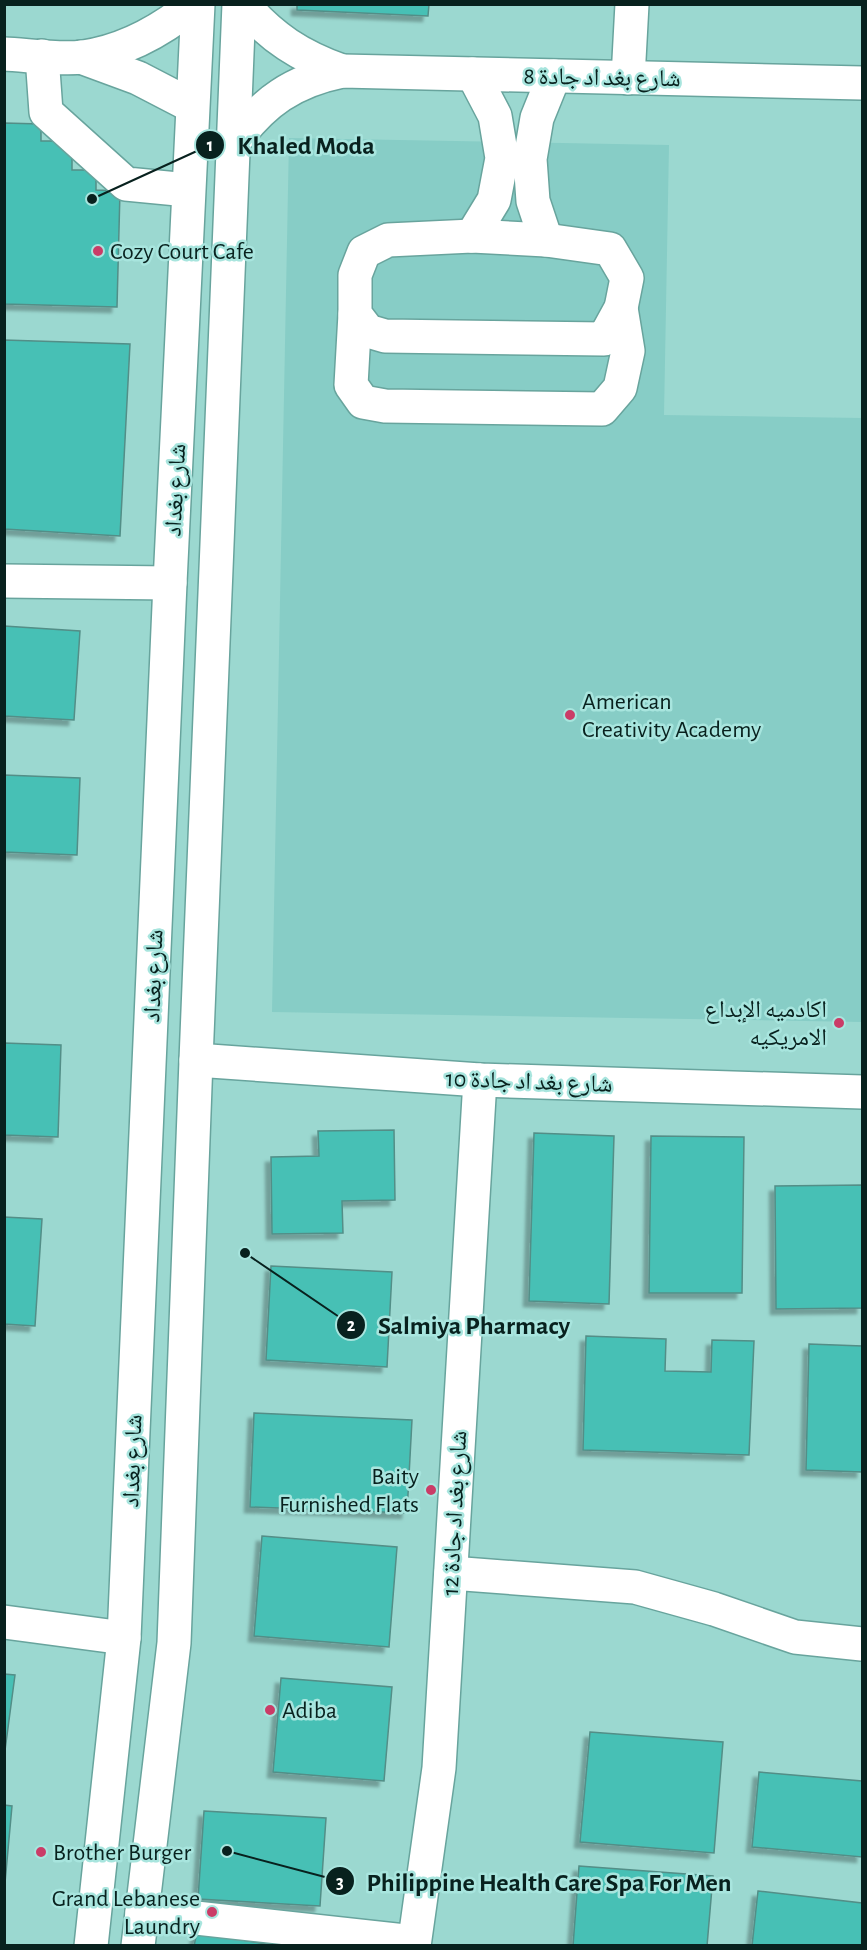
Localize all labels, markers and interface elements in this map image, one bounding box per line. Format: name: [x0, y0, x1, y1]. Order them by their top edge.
street label: شارع بغد اد جادة 8: [523, 65, 681, 93]
callout: Khaled Moda: [195, 123, 386, 167]
text: Khaled Moda: [237, 133, 375, 159]
text: 1: [207, 137, 213, 155]
place label: Cozy Court Cafe: [110, 240, 254, 264]
marker: Cozy Court Cafe: [91, 244, 105, 258]
street label: شارع بغداد: [162, 443, 192, 537]
place label: American Creativity Academy: [582, 690, 761, 742]
marker: American Creativity Academy: [563, 708, 577, 722]
street label: شارع بغداد: [140, 929, 170, 1023]
place label: اكادميه الإبداع الامريكيه: [705, 998, 827, 1050]
marker: اكادميه الإبداع الامريكيه: [832, 1016, 846, 1030]
street label: شارع بغد اد جادة 10: [445, 1067, 613, 1099]
callout: Salmiya Pharmacy: [336, 1303, 582, 1347]
text: Salmiya Pharmacy: [378, 1313, 570, 1339]
text: 2: [347, 1317, 356, 1335]
street label: شارع بغداد: [119, 1414, 149, 1508]
street label: شارع بغد اد جادة 12: [439, 1430, 473, 1596]
place label: Baity Furnished Flats: [279, 1465, 419, 1517]
marker: Baity Furnished Flats: [424, 1483, 438, 1497]
place label: Adiba: [282, 1699, 337, 1723]
marker: Adiba: [263, 1703, 277, 1717]
place label: Brother Burger: [53, 1841, 191, 1865]
marker: Brother Burger: [34, 1845, 48, 1859]
callout: Philippine Health Care Spa For Men: [325, 1859, 744, 1903]
text: Philippine Health Care Spa For Men: [366, 1870, 732, 1896]
text: 3: [336, 1874, 344, 1892]
place label: Grand Lebanese Laundry: [52, 1887, 200, 1939]
marker: Grand Lebanese Laundry: [205, 1905, 219, 1919]

